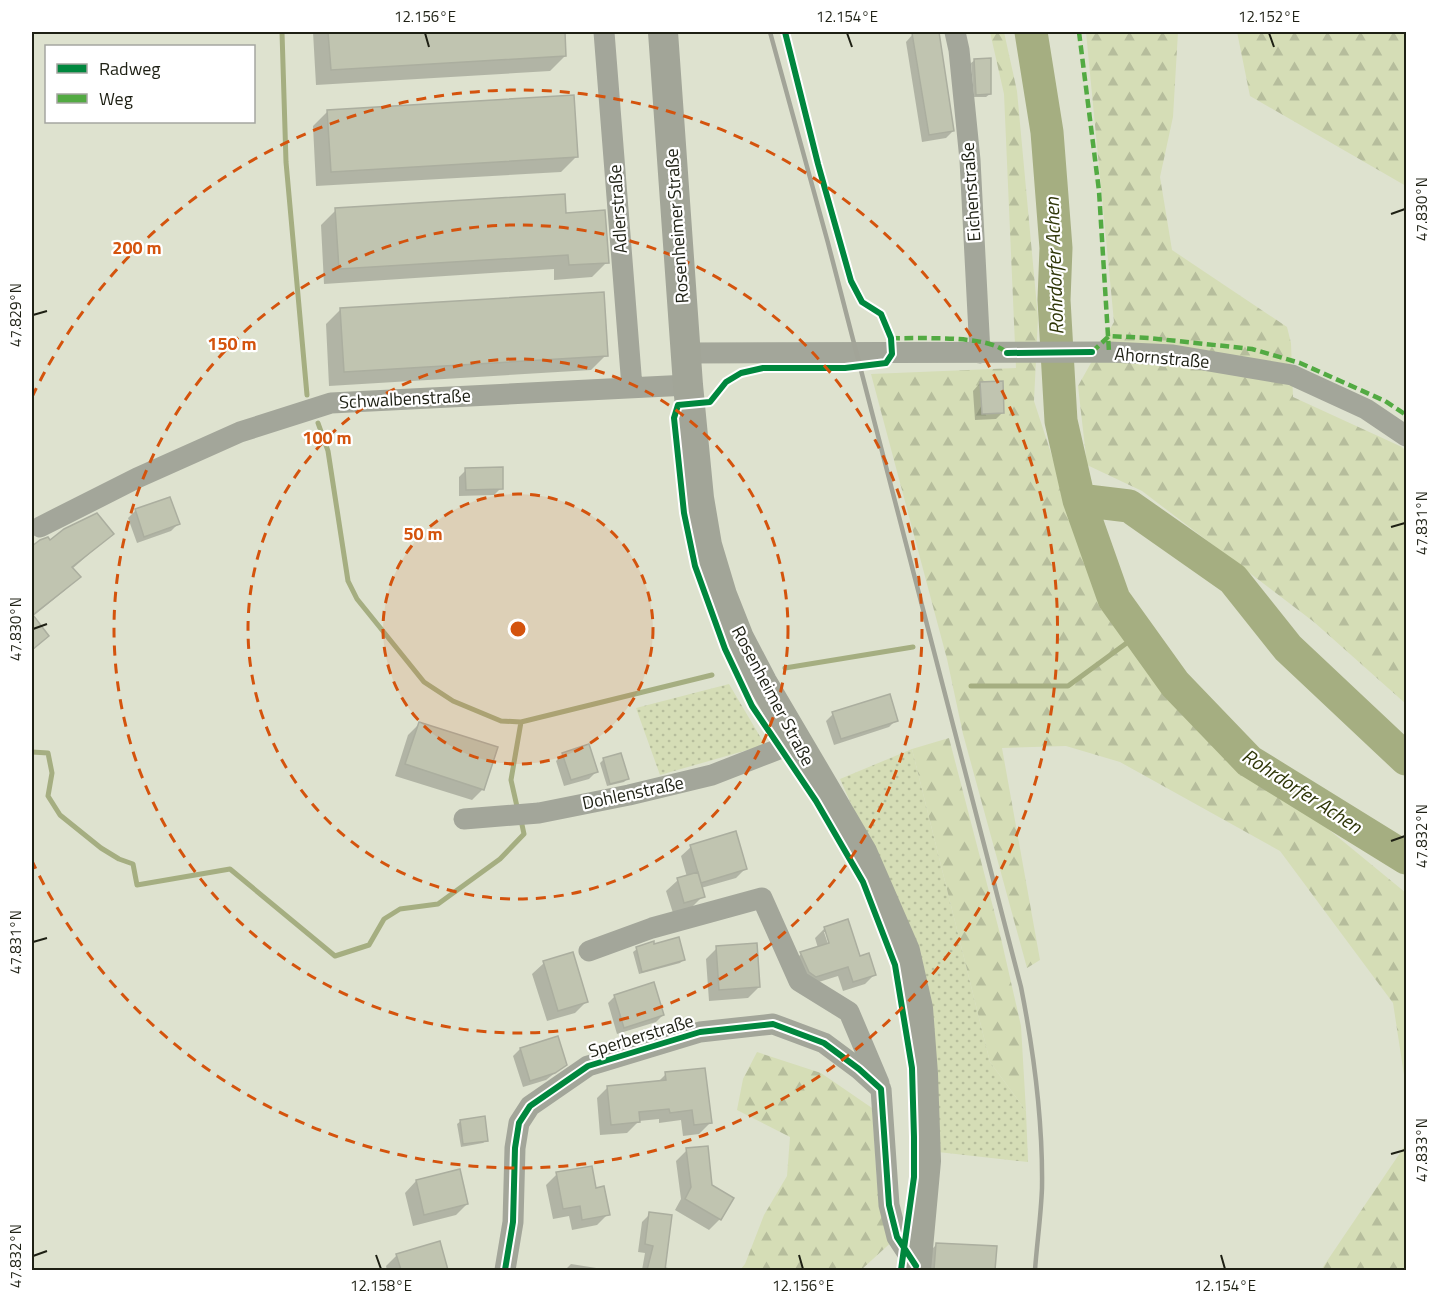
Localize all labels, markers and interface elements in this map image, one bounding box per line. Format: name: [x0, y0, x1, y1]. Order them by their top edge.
text: 12.156°E: [394, 5, 456, 28]
text: 12.154°E: [816, 5, 878, 28]
text: 12.152°E: [1238, 5, 1300, 28]
legend: [45, 45, 255, 123]
text: Radweg: [99, 55, 161, 82]
text: Weg: [99, 85, 133, 112]
street label: Eichenstraße: [954, 141, 987, 243]
street label: Rosenheimer Straße: [658, 148, 695, 304]
street label: Adlerstraße: [601, 164, 634, 254]
text: 47.830°N: [1410, 177, 1433, 241]
water label: Rohrdorfer Achen: [1036, 196, 1071, 335]
text: 200 m: [112, 234, 162, 261]
text: 47.829°N: [4, 283, 27, 347]
text: 150 m: [207, 330, 257, 357]
street label: Ahornstraße: [1113, 340, 1211, 375]
street label: Schwalbenstraße: [339, 382, 471, 415]
text: 100 m: [302, 424, 352, 451]
text: 47.831°N: [1410, 491, 1433, 555]
text: 50 m: [403, 520, 443, 547]
text: 47.830°N: [4, 597, 27, 661]
centre of rings: [508, 619, 528, 639]
street label: Rosenheimer Straße: [725, 621, 822, 771]
water label: Rohrdorfer Achen: [1236, 740, 1369, 842]
street label: Dohlenstraße: [580, 769, 686, 816]
text: 47.832°N: [1410, 804, 1433, 868]
text: 47.831°N: [4, 910, 27, 974]
street label: Sperberstraße: [585, 1007, 697, 1064]
text: 47.833°N: [1410, 1118, 1433, 1182]
text: 47.832°N: [4, 1224, 27, 1288]
text: 12.158°E: [350, 1274, 412, 1297]
text: 12.156°E: [772, 1274, 834, 1297]
text: 12.154°E: [1194, 1274, 1256, 1297]

